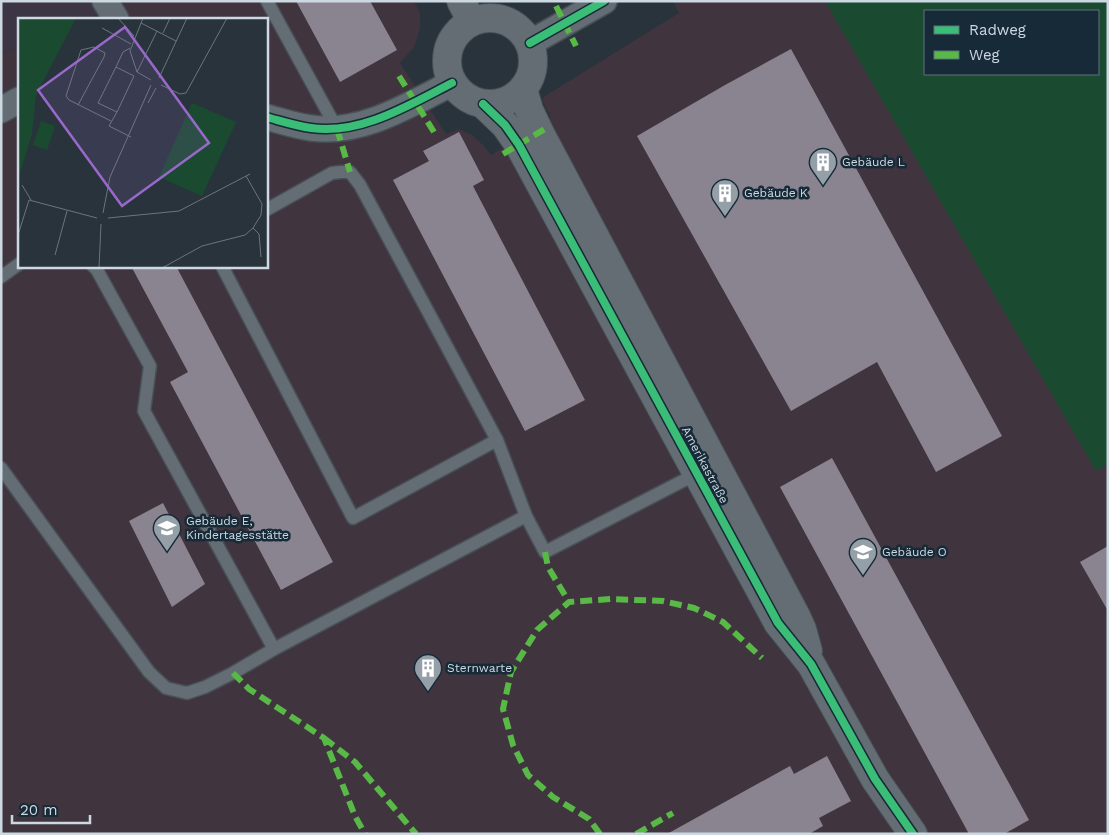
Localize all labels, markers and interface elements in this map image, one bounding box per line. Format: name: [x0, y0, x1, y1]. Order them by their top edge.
legend: [924, 10, 1099, 75]
inset map: [18, 18, 268, 268]
text: Radweg: [969, 21, 1026, 39]
text: Weg: [969, 46, 1000, 64]
building icon: Gebäude L: [808, 147, 838, 186]
place label: Gebäude L: [842, 155, 905, 169]
building icon: Gebäude K: [710, 178, 740, 217]
place label: Gebäude K: [744, 186, 808, 200]
street label: Amerikastraße: [679, 424, 731, 506]
school or university icon: Gebäude E, Kindertagesstätte: [152, 513, 182, 552]
place label: Gebäude E, Kindertagesstätte: [186, 514, 289, 542]
school or university icon: Gebäude O: [848, 537, 878, 576]
place label: Gebäude O: [882, 545, 947, 559]
building icon: Sternwarte: [413, 653, 443, 692]
place label: Sternwarte: [447, 661, 512, 675]
scale bar: [12, 792, 90, 824]
text: 20 m: [20, 801, 58, 819]

